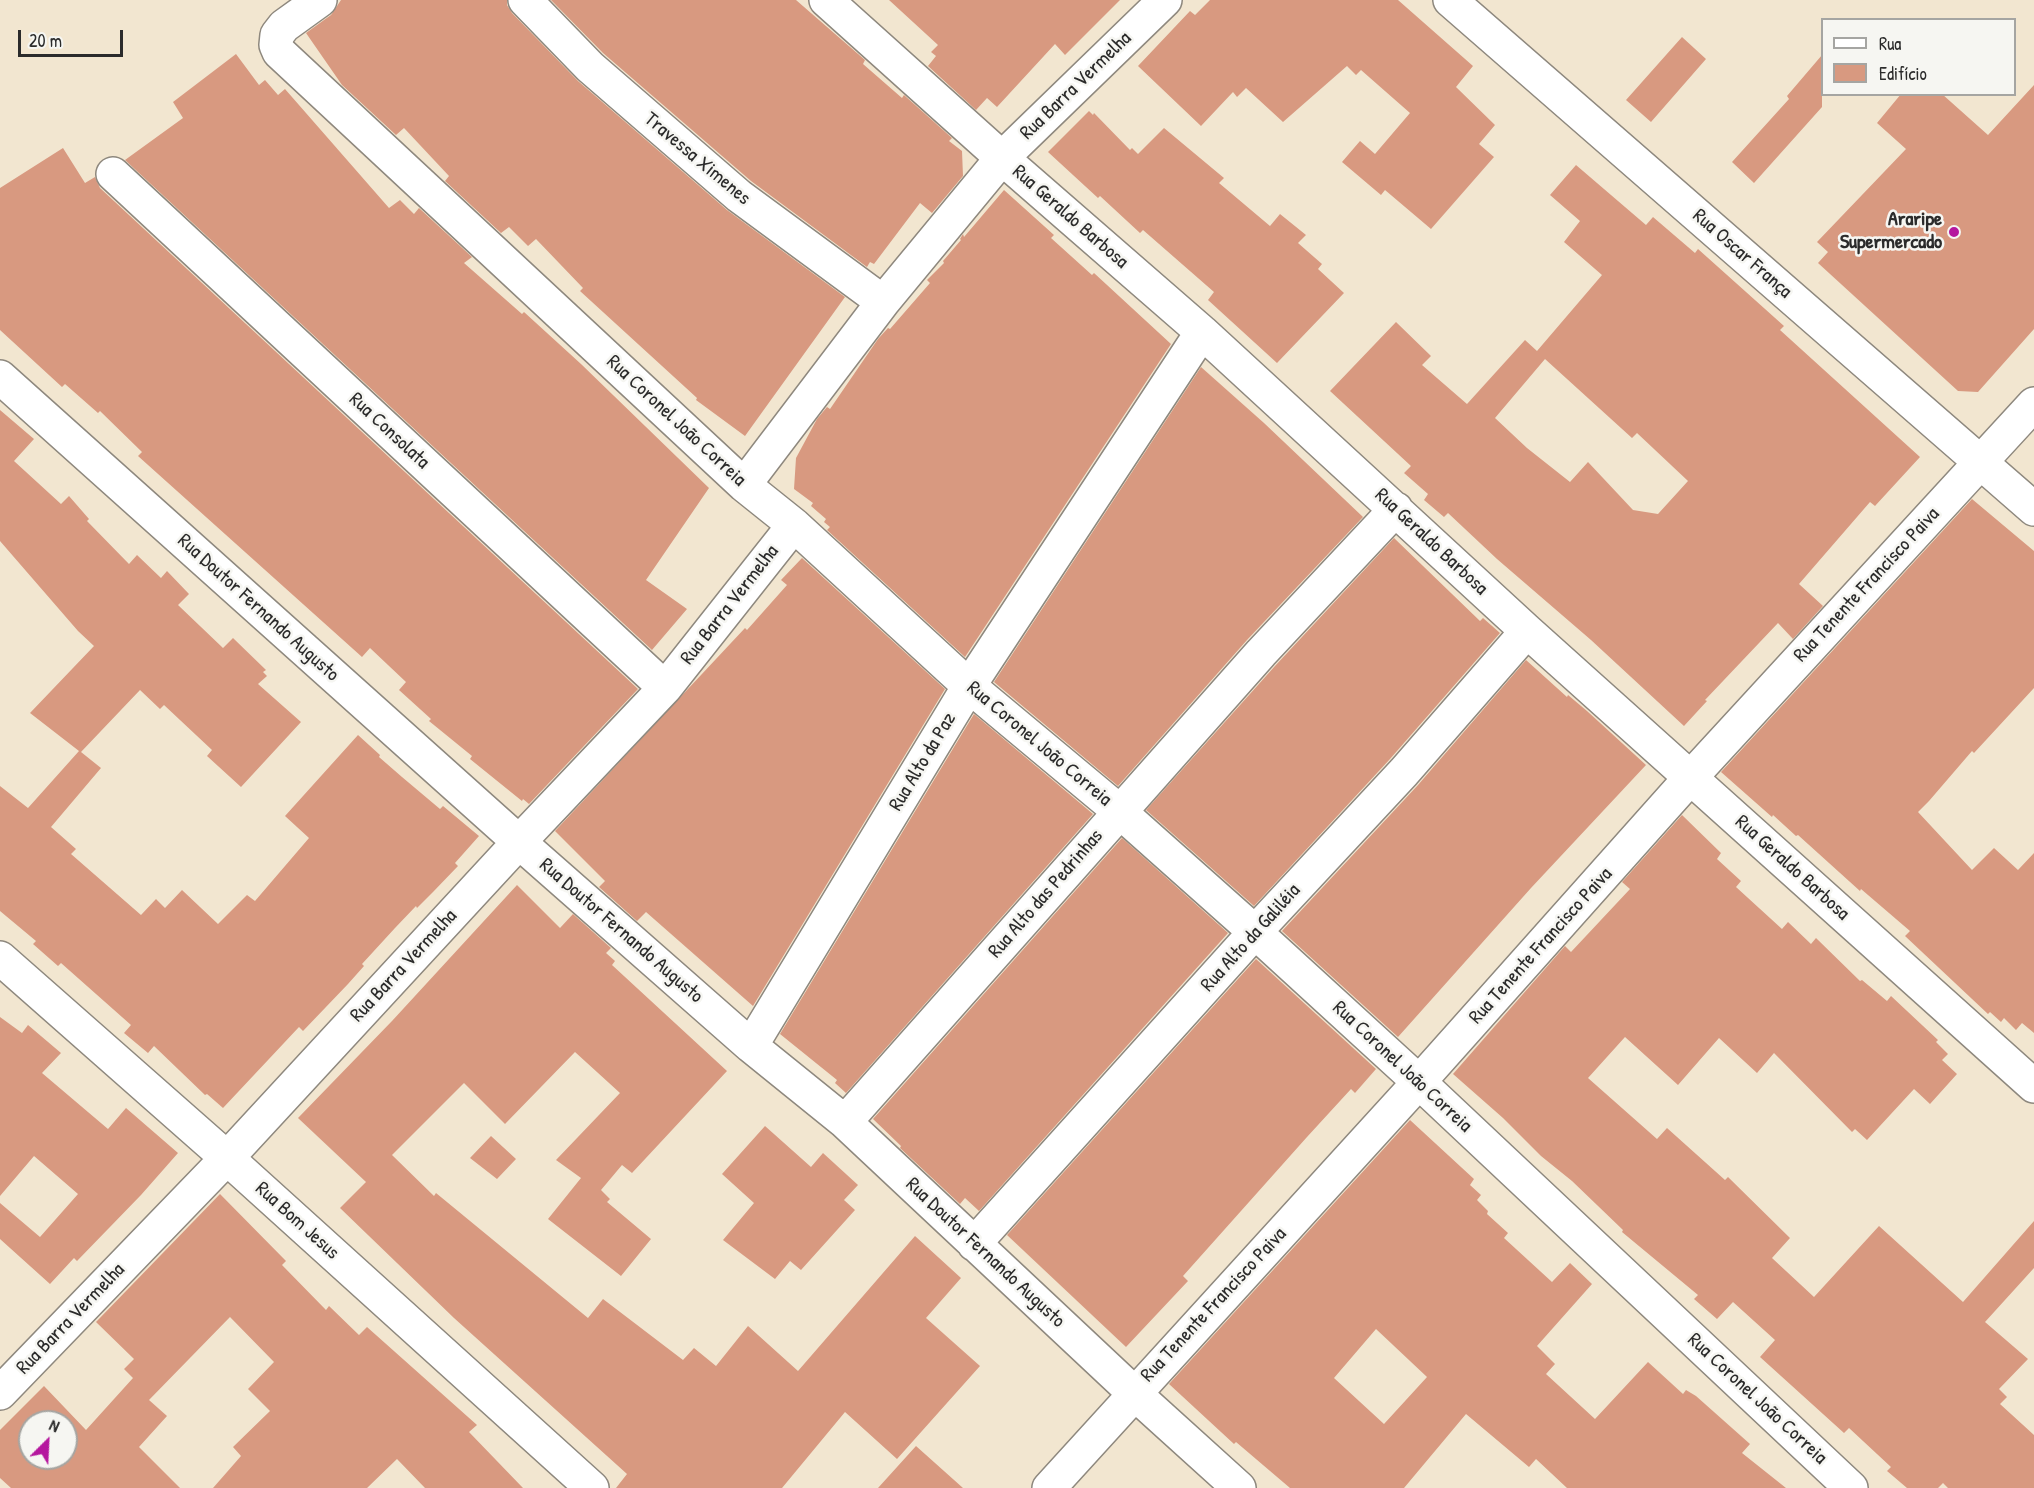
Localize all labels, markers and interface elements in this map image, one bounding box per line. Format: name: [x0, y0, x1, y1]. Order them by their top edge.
scale bar: [21, 18, 126, 56]
legend: [1821, 18, 2016, 96]
street label: Rua Barra Vermelha: [1015, 27, 1137, 145]
text: 20 m: [29, 28, 62, 53]
text: Rua: [1879, 31, 1901, 56]
text: Edifício: [1879, 61, 1927, 86]
street label: Travessa Ximenes: [639, 108, 755, 210]
street label: Rua Geraldo Barbosa: [1007, 160, 1133, 274]
street label: Rua Oscar França: [1687, 204, 1797, 304]
place label: Araripe Supermercado: [1840, 208, 1942, 255]
marker: Araripe Supermercado: [1947, 225, 1961, 239]
street label: Rua Coronel João Correia: [601, 350, 751, 492]
street label: Rua Consolata: [344, 388, 434, 474]
street label: Rua Geraldo Barbosa: [1369, 483, 1493, 601]
street label: Rua Tenente Francisco Paiva: [1789, 503, 1945, 667]
street label: Rua Doutor Fernando Augusto: [172, 529, 344, 687]
street label: Rua Barra Vermelha: [676, 540, 784, 670]
street label: Rua Coronel João Correia: [962, 676, 1116, 812]
street label: Rua Alto da Paz: [884, 709, 962, 815]
street label: Rua Geraldo Barbosa: [1730, 810, 1854, 926]
street label: Rua Alto das Pedrinhas: [984, 825, 1108, 963]
street label: Rua Doutor Fernando Augusto: [534, 853, 708, 1009]
street label: Rua Tenente Francisco Paiva: [1464, 863, 1618, 1029]
street label: Rua Alto da Galiléia: [1196, 879, 1306, 997]
street label: Rua Barra Vermelha: [346, 905, 462, 1027]
street label: Rua Coronel João Correia: [1327, 996, 1477, 1138]
street label: Rua Doutor Fernando Augusto: [900, 1173, 1070, 1333]
street label: Rua Bom Jesus: [250, 1177, 344, 1265]
street label: Rua Tenente Francisco Paiva: [1136, 1223, 1292, 1387]
street label: Rua Barra Vermelha: [12, 1258, 130, 1380]
street label: Rua Coronel João Correia: [1682, 1328, 1832, 1470]
north arrow: [18, 1410, 78, 1470]
text: N: [46, 1414, 63, 1437]

